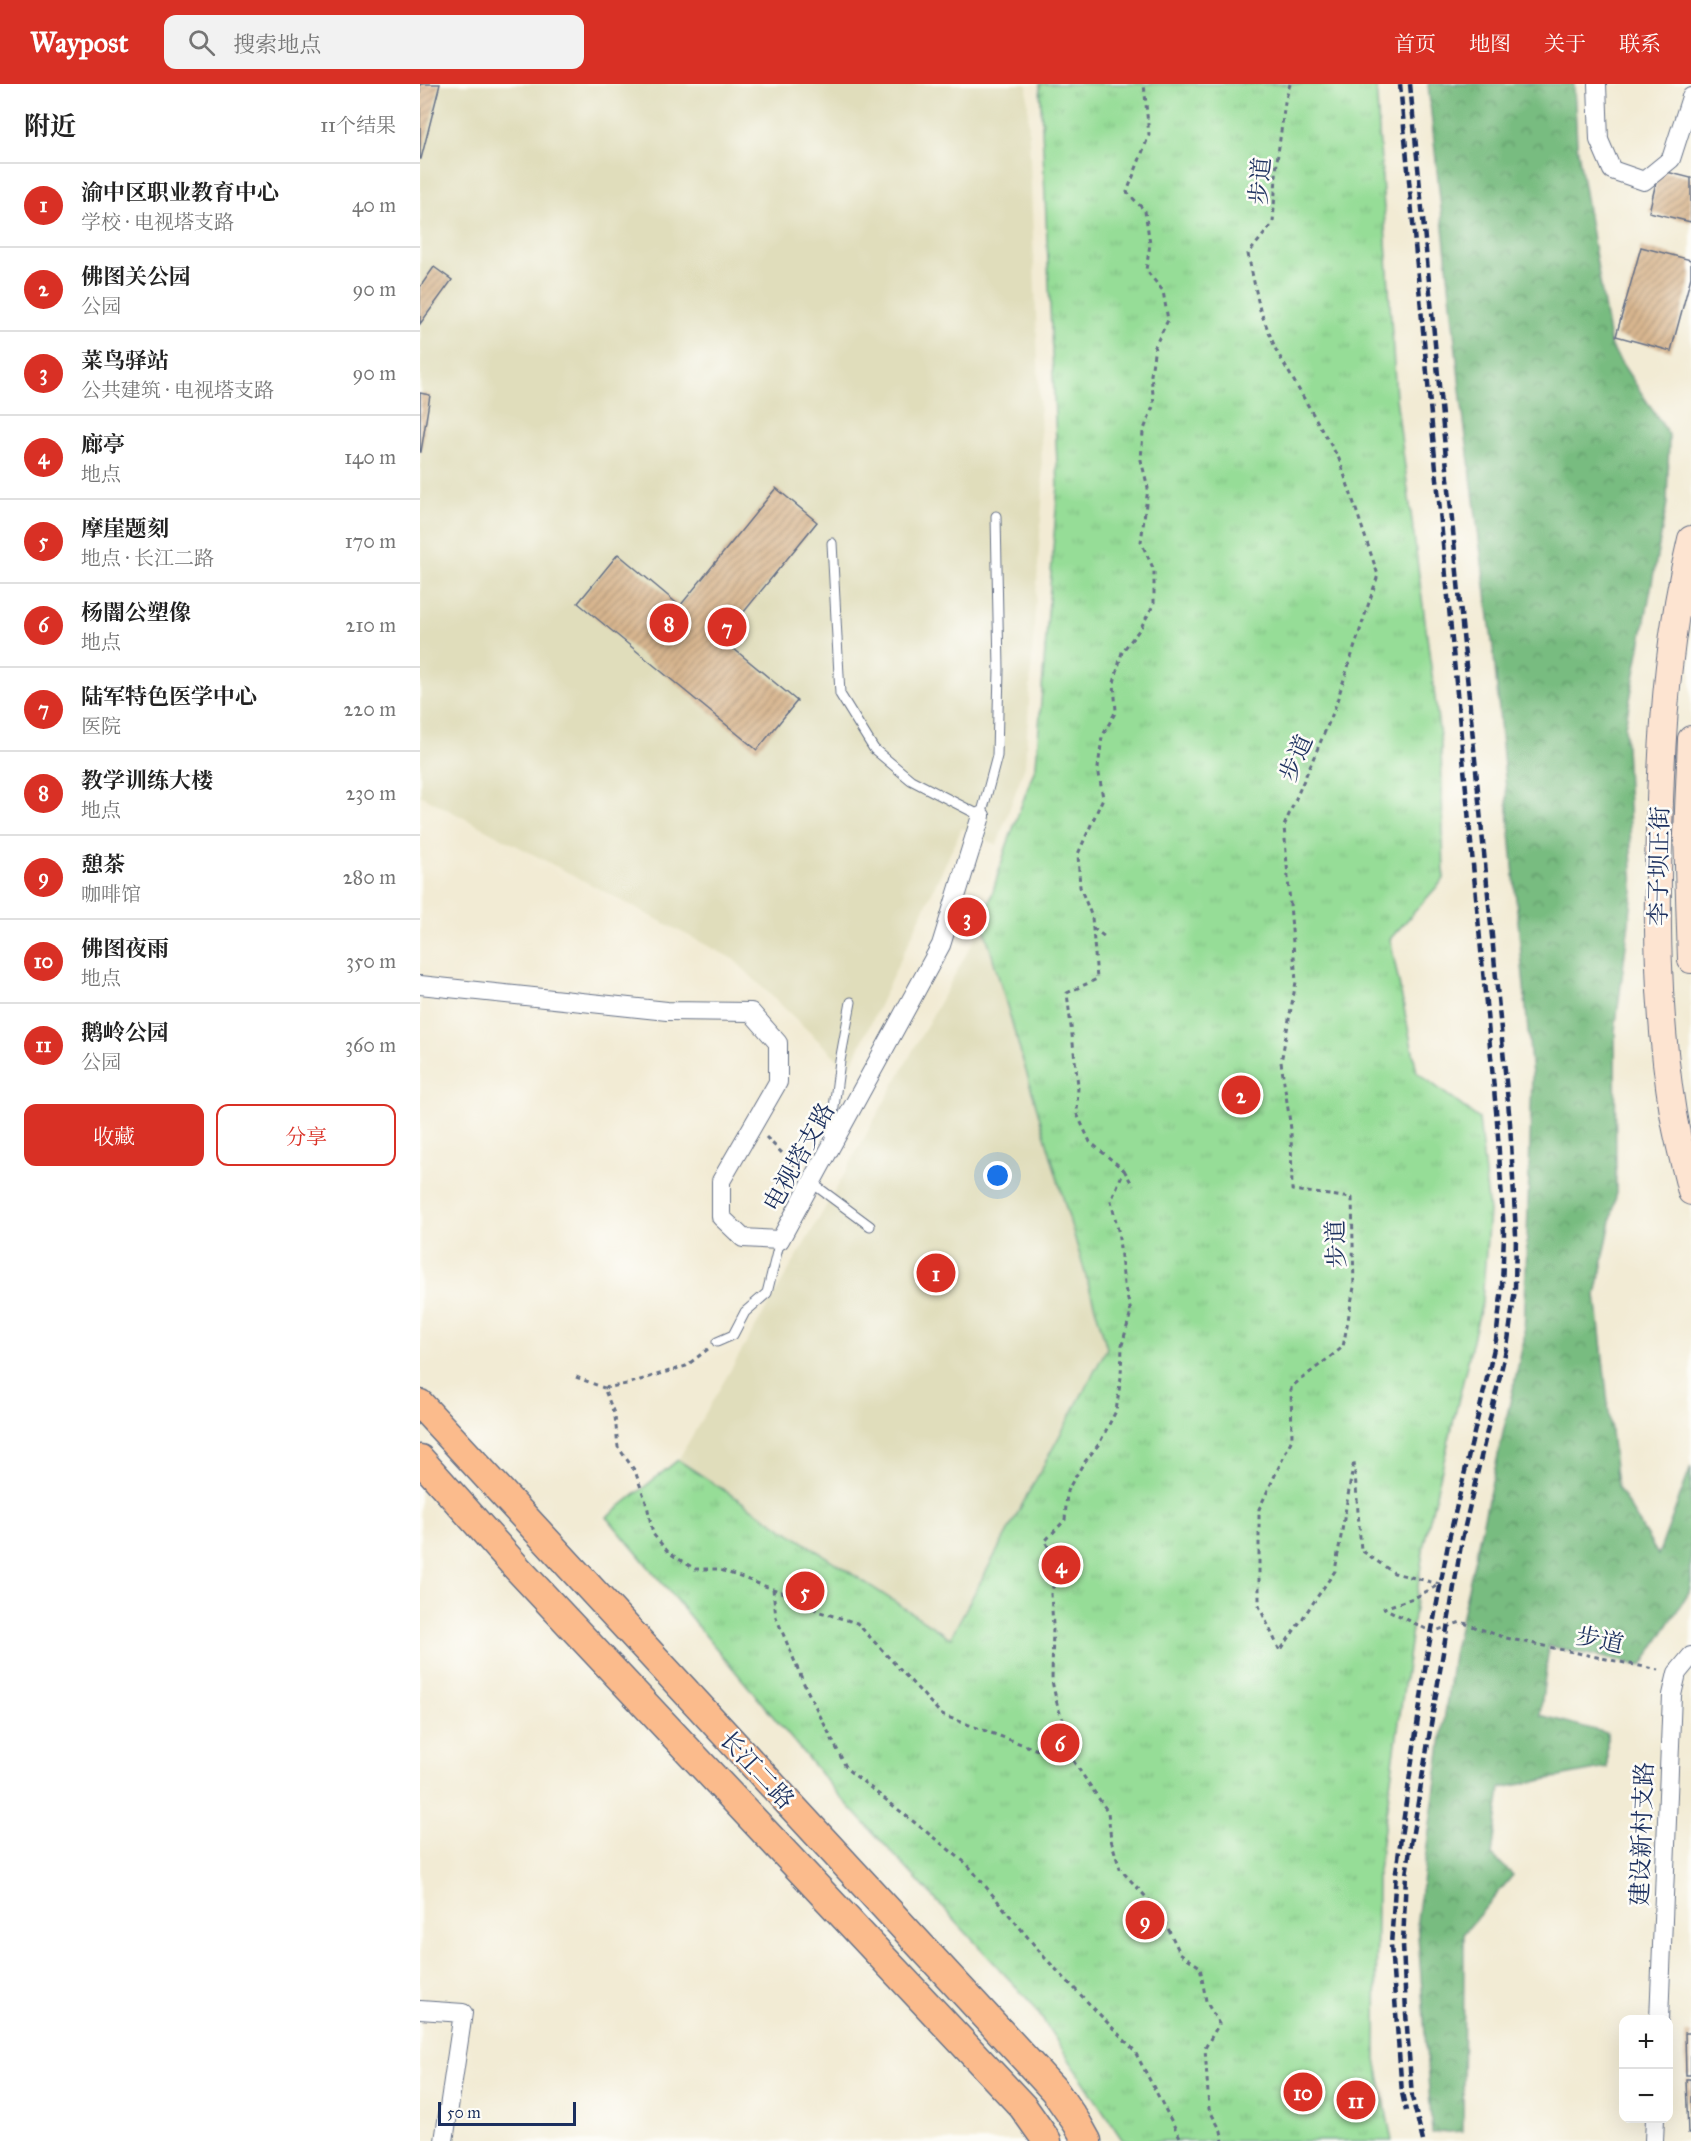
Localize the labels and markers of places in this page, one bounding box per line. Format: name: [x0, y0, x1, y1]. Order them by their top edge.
pin: 8: [650, 600, 688, 646]
pin: 7: [708, 604, 746, 650]
pin: 3: [948, 894, 986, 940]
pin: 2: [1222, 1072, 1260, 1118]
pin: 1: [916, 1250, 956, 1296]
pin: 4: [1042, 1542, 1080, 1588]
pin: 5: [786, 1568, 824, 1614]
pin: 6: [1040, 1720, 1080, 1766]
pin: 9: [1126, 1898, 1164, 1942]
pin: 10: [1284, 2070, 1322, 2114]
pin: 11: [1336, 2078, 1376, 2122]

